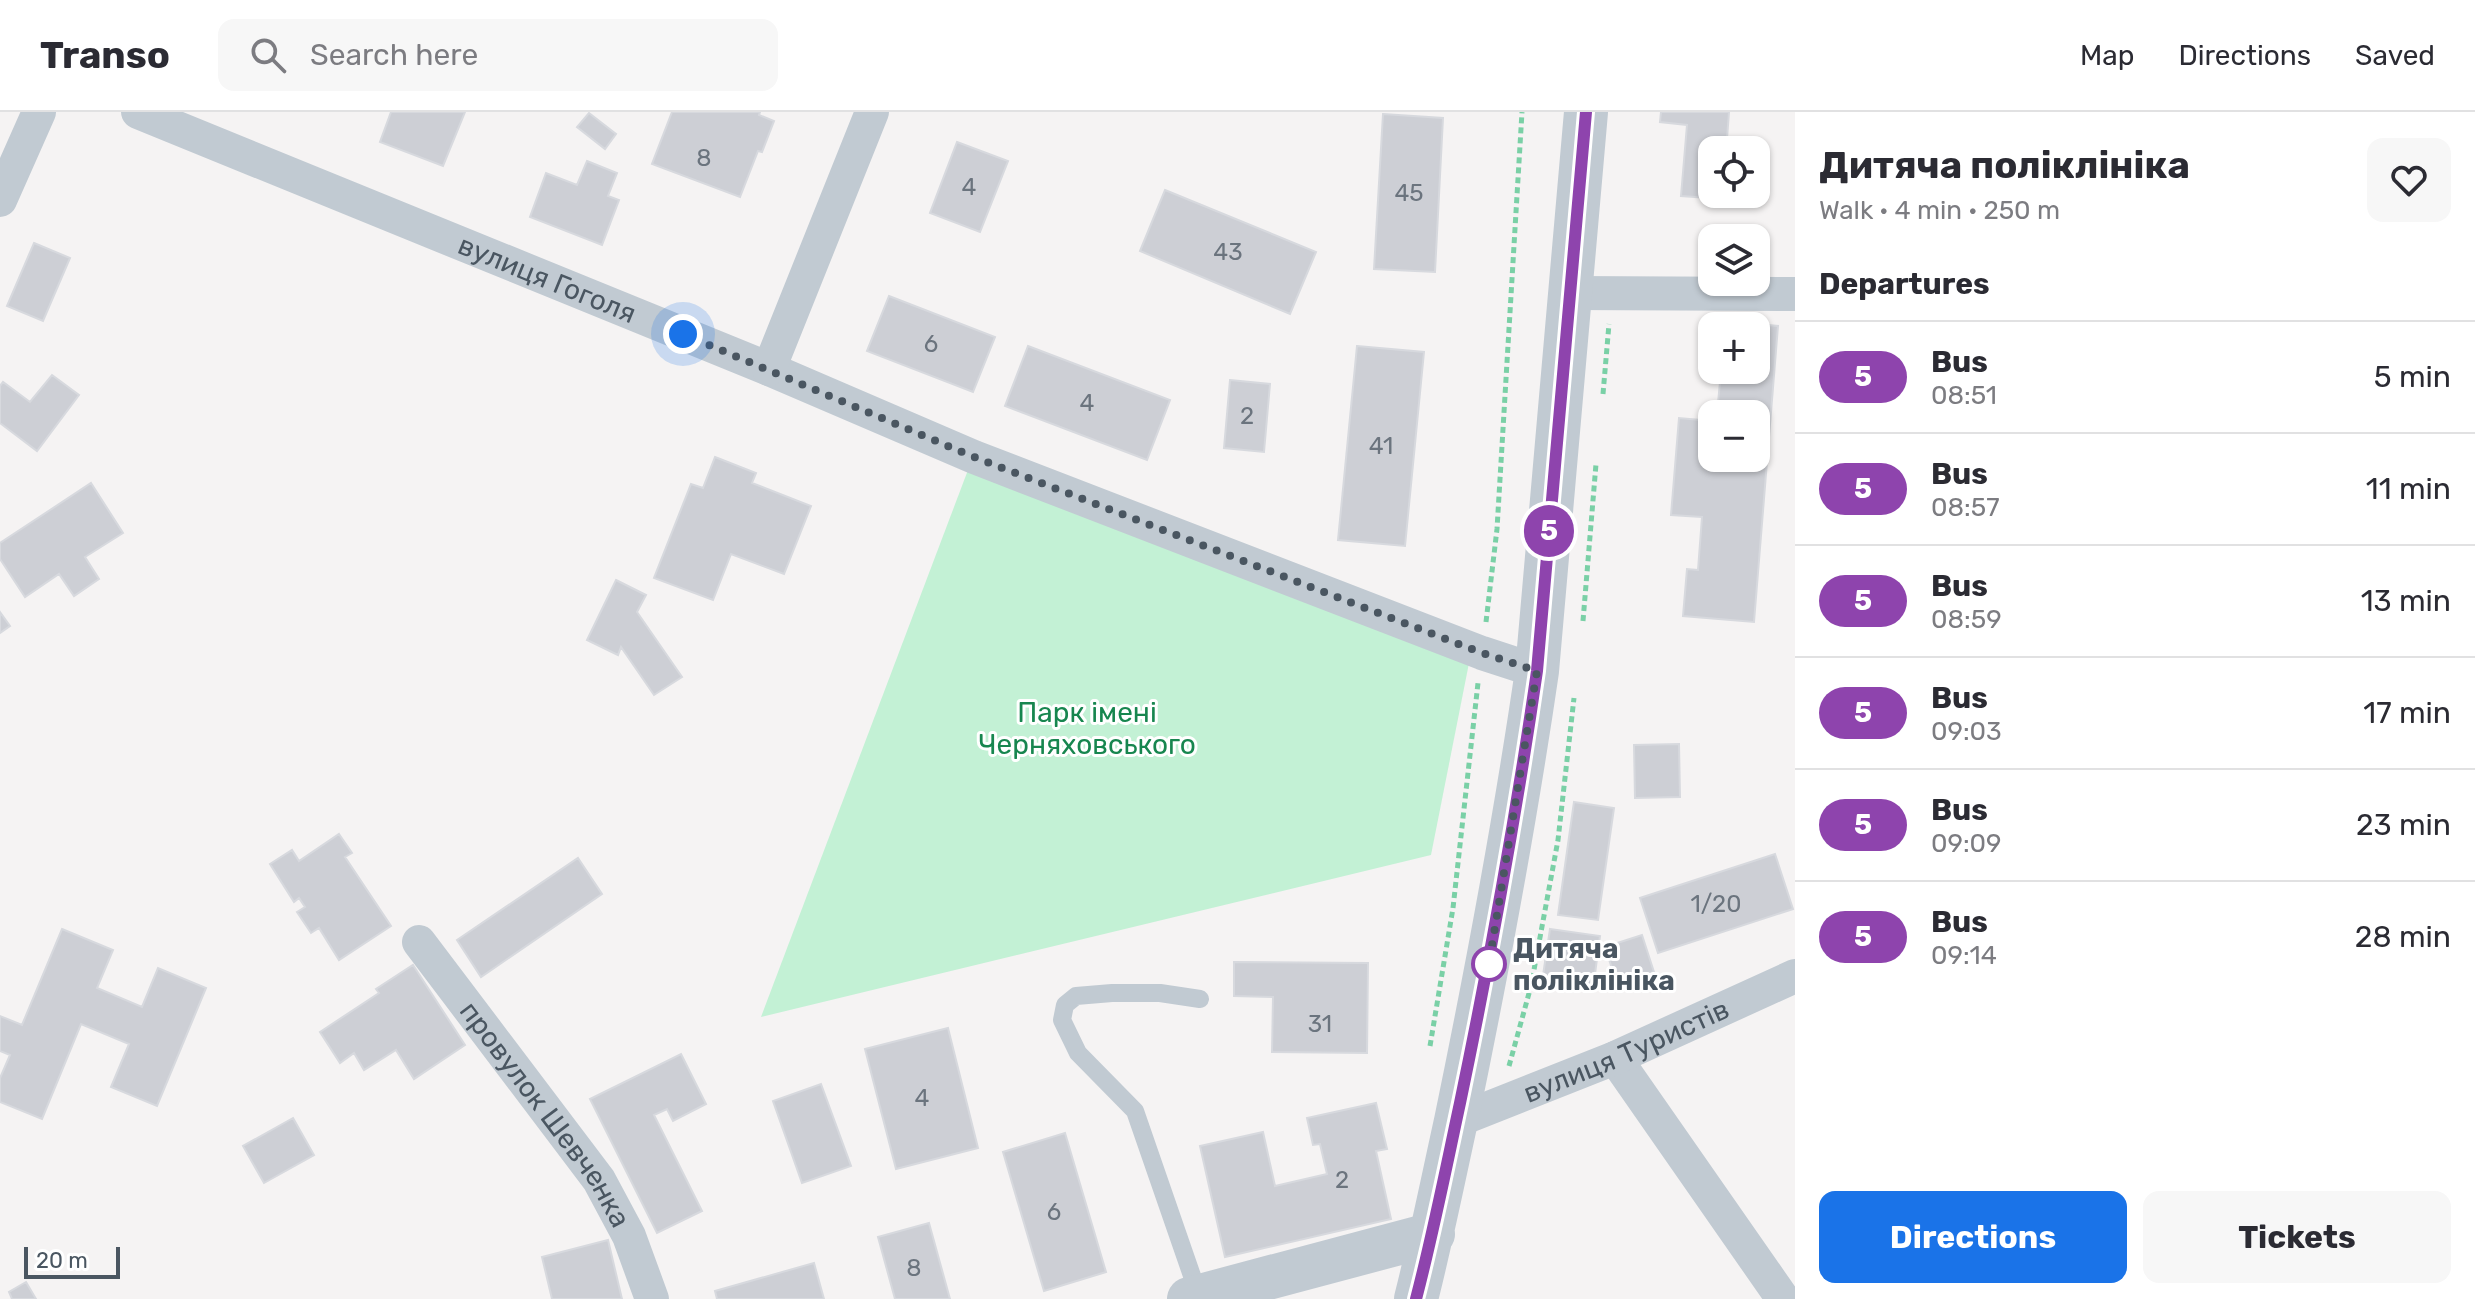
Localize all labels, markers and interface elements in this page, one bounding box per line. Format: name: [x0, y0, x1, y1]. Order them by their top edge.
search box: [218, 19, 778, 91]
text: Transo: [40, 32, 170, 78]
icon: search: [246, 33, 290, 77]
text: Search here: [310, 37, 478, 73]
text: Map: [2080, 39, 2134, 72]
text: Directions: [2178, 39, 2311, 72]
text: Saved: [2355, 39, 2435, 72]
map controls: [1698, 136, 1770, 472]
button: locate: [1698, 136, 1770, 208]
button: heart: [2367, 138, 2451, 222]
text: Дитяча поліклініка: [1819, 142, 2190, 188]
house number: 8: [696, 144, 712, 172]
house number: 4: [962, 173, 977, 201]
house number: 45: [1394, 179, 1424, 207]
text: Walk · 4 min · 250 m: [1819, 195, 2060, 226]
button: layers: [1698, 224, 1770, 296]
street label: вулиця Гоголя: [453, 228, 641, 330]
house number: 43: [1213, 238, 1243, 266]
text: Departures: [1819, 266, 1990, 302]
button: +: [1698, 312, 1770, 384]
your location: [663, 314, 703, 354]
house number: 6: [924, 330, 938, 358]
text: Bus: [1931, 344, 1988, 380]
text: 5 min: [2374, 359, 2451, 395]
text: 5: [1854, 360, 1872, 393]
text: 08:51: [1931, 380, 1997, 411]
house number: 4: [1080, 389, 1095, 417]
button: −: [1698, 400, 1770, 472]
house number: 2: [1240, 402, 1254, 430]
house number: 41: [1369, 432, 1393, 460]
text: Bus: [1931, 456, 1988, 492]
text: 11 min: [2366, 471, 2451, 507]
text: 5: [1854, 472, 1872, 505]
text: 08:57: [1931, 492, 1999, 523]
line badge: 5: [1523, 505, 1575, 557]
text: 5: [1540, 514, 1558, 547]
text: Bus: [1931, 568, 1988, 604]
text: 13 min: [2361, 583, 2451, 619]
text: 5: [1854, 584, 1872, 617]
text: 08:59: [1931, 604, 2002, 635]
text: Bus: [1931, 680, 1988, 716]
text: 17 min: [2363, 695, 2451, 731]
park label: Парк імені Черняховського: [978, 696, 1196, 761]
text: 5: [1854, 696, 1872, 729]
text: 09:03: [1931, 716, 2002, 747]
text: Bus: [1931, 792, 1988, 828]
text: 23 min: [2356, 807, 2451, 843]
text: 5: [1854, 808, 1872, 841]
text: 09:09: [1931, 828, 2002, 859]
house number: 1/20: [1691, 890, 1741, 918]
text: Bus: [1931, 904, 1988, 940]
text: 28 min: [2355, 919, 2451, 955]
text: 5: [1854, 920, 1872, 953]
place label: Дитяча поліклініка: [1513, 932, 1675, 997]
text: 09:14: [1931, 940, 1997, 971]
marker: Дитяча поліклініка: [1472, 947, 1506, 981]
street label: вулиця Туристів: [1518, 992, 1734, 1109]
street label: провулок Шевченка: [453, 995, 638, 1233]
house number: 31: [1308, 1010, 1332, 1038]
house number: 4: [915, 1084, 930, 1112]
house number: 2: [1335, 1166, 1349, 1194]
button: Directions: [1819, 1191, 2127, 1283]
button: Tickets: [2143, 1191, 2451, 1283]
house number: 6: [1047, 1198, 1061, 1226]
scale bar: [24, 1243, 120, 1279]
text: 20 m: [36, 1247, 88, 1274]
house number: 8: [906, 1254, 922, 1282]

